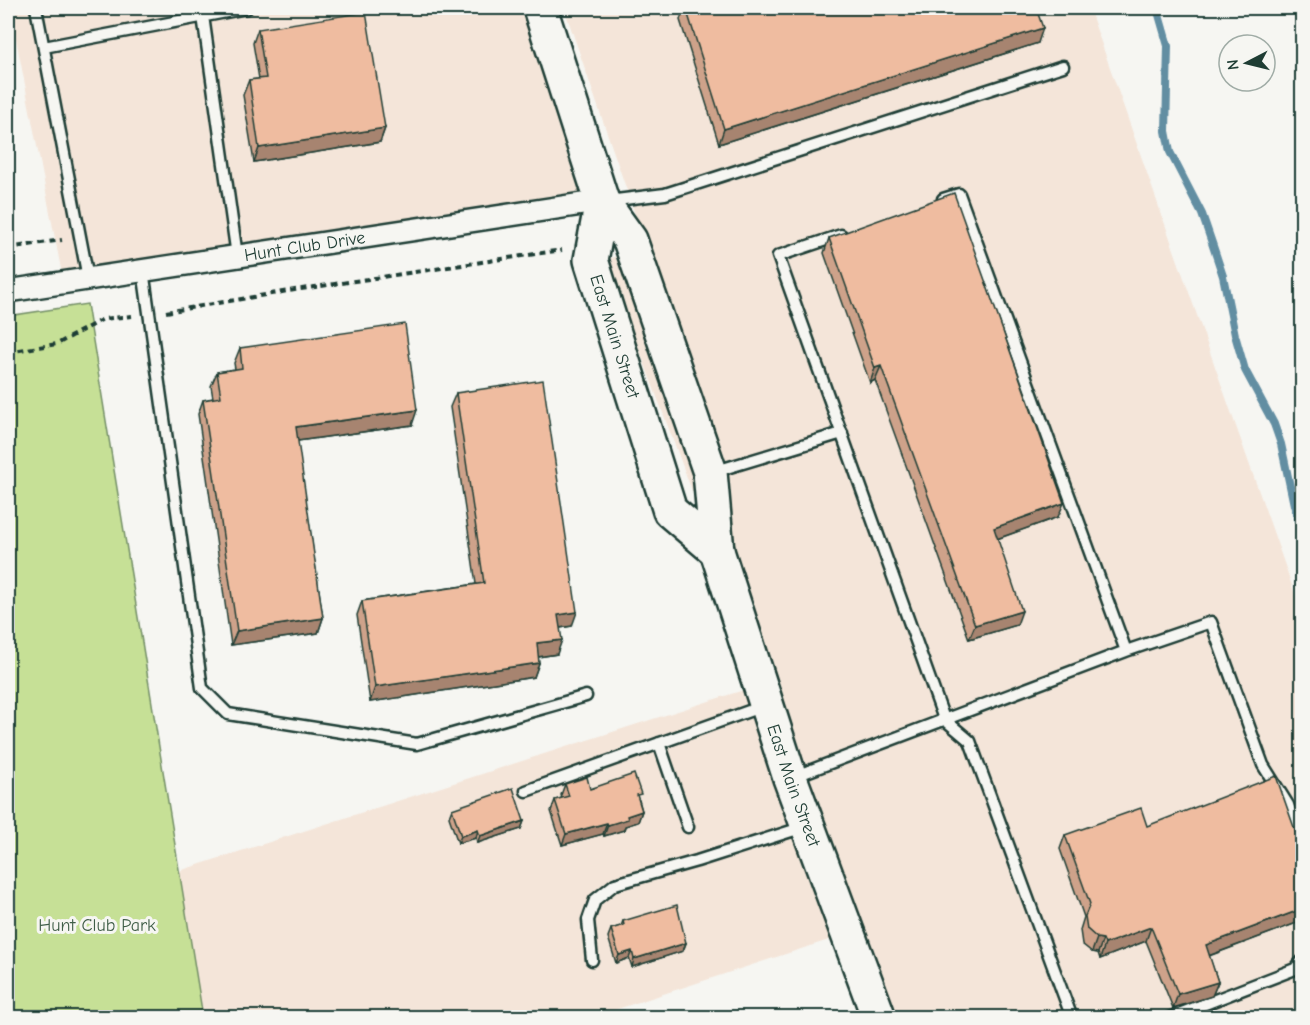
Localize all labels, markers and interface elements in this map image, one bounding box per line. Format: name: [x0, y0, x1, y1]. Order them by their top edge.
north arrow: [1217, 33, 1277, 93]
text: N: [1224, 58, 1243, 71]
street label: Hunt Club Drive: [243, 227, 367, 266]
street label: East Main Street: [585, 272, 644, 402]
street label: East Main Street: [762, 722, 825, 850]
park label: Hunt Club Park: [38, 915, 156, 936]

